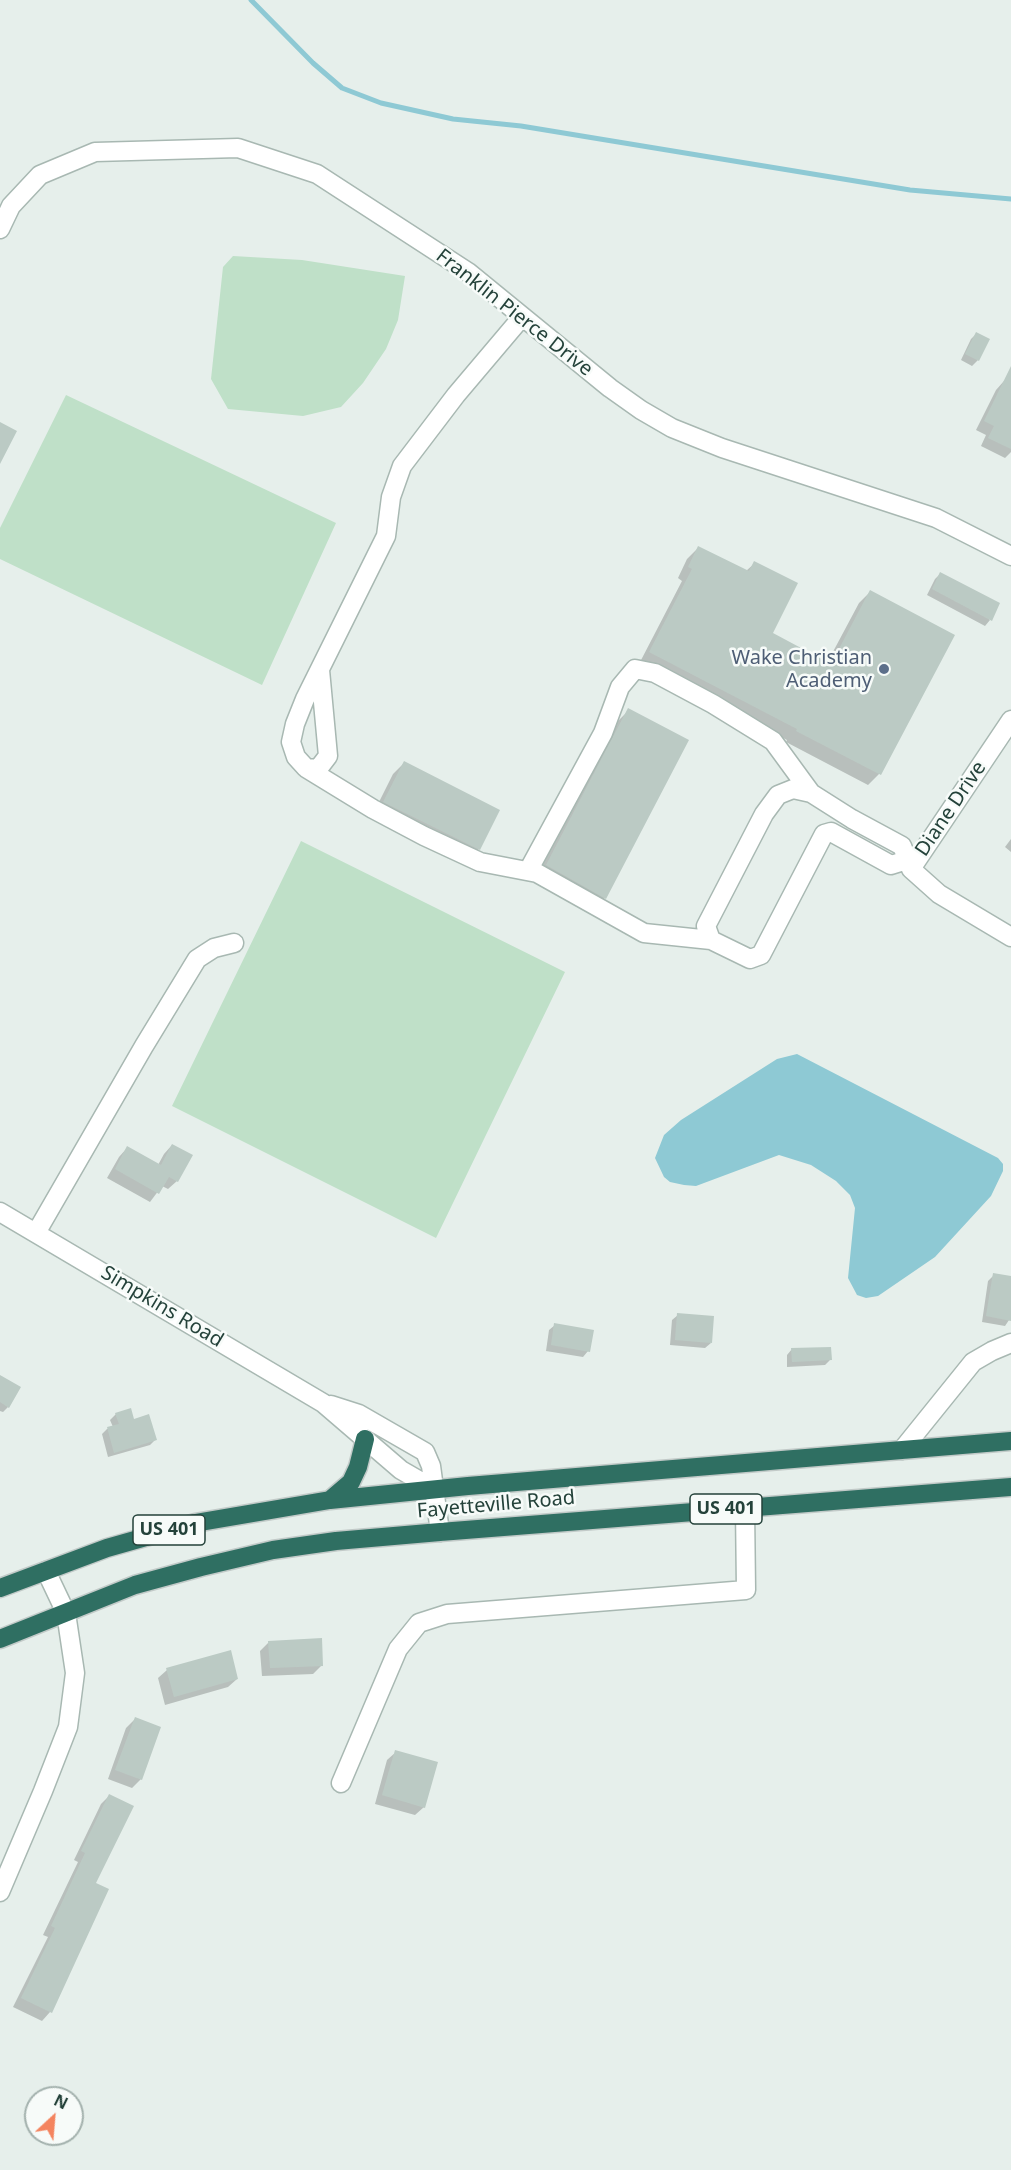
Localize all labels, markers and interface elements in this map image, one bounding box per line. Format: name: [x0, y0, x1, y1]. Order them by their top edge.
street label: Franklin Pierce Drive: [431, 244, 597, 382]
place label: Wake Christian Academy: [731, 646, 872, 693]
marker: Wake Christian Academy: [877, 662, 891, 676]
street label: Diane Drive: [910, 757, 992, 861]
street label: Simpkins Road: [97, 1261, 227, 1353]
street label: Fayetteville Road: [416, 1486, 576, 1524]
road number: US 401: [690, 1494, 762, 1524]
road number: US 401: [133, 1515, 205, 1545]
north arrow: [24, 2086, 84, 2146]
text: N: [50, 2089, 72, 2114]

